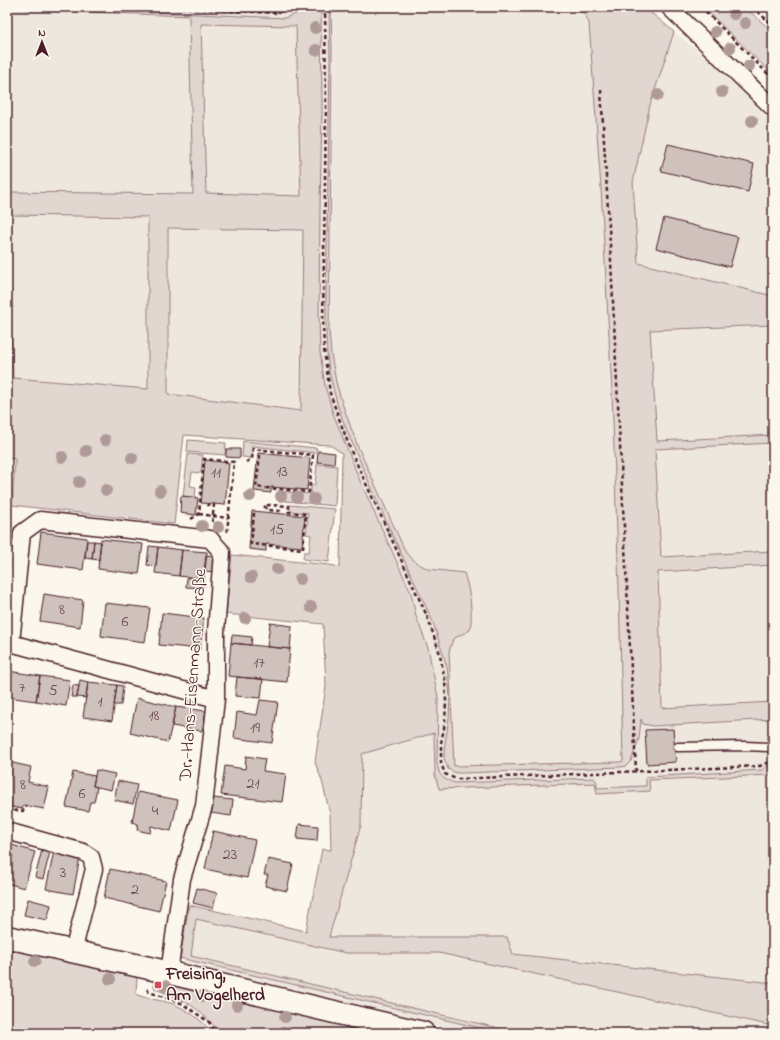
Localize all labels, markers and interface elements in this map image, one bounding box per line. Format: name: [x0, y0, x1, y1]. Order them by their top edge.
north arrow: [22, 22, 62, 62]
text: N: [38, 25, 46, 41]
house number: 13: [276, 460, 288, 484]
house number: 11: [211, 461, 221, 485]
house number: 15: [270, 518, 284, 542]
street label: Dr.-Hans-Eisenmann-Straße: [174, 567, 214, 783]
house number: 8: [59, 598, 65, 622]
house number: 6: [121, 610, 129, 634]
house number: 17: [253, 651, 265, 675]
house number: 7: [19, 676, 26, 700]
house number: 5: [48, 679, 58, 703]
house number: 1: [97, 690, 103, 714]
house number: 18: [148, 704, 160, 728]
house number: 19: [250, 716, 260, 740]
house number: 21: [246, 772, 260, 796]
house number: 8: [20, 773, 26, 797]
house number: 6: [78, 782, 86, 806]
house number: 4: [152, 799, 159, 823]
house number: 23: [223, 843, 237, 867]
house number: 3: [60, 861, 66, 885]
house number: 2: [131, 878, 139, 902]
place label: Freising, Am Vogelherd: [165, 962, 266, 1010]
marker: Freising, Am Vogelherd: [153, 980, 163, 990]

